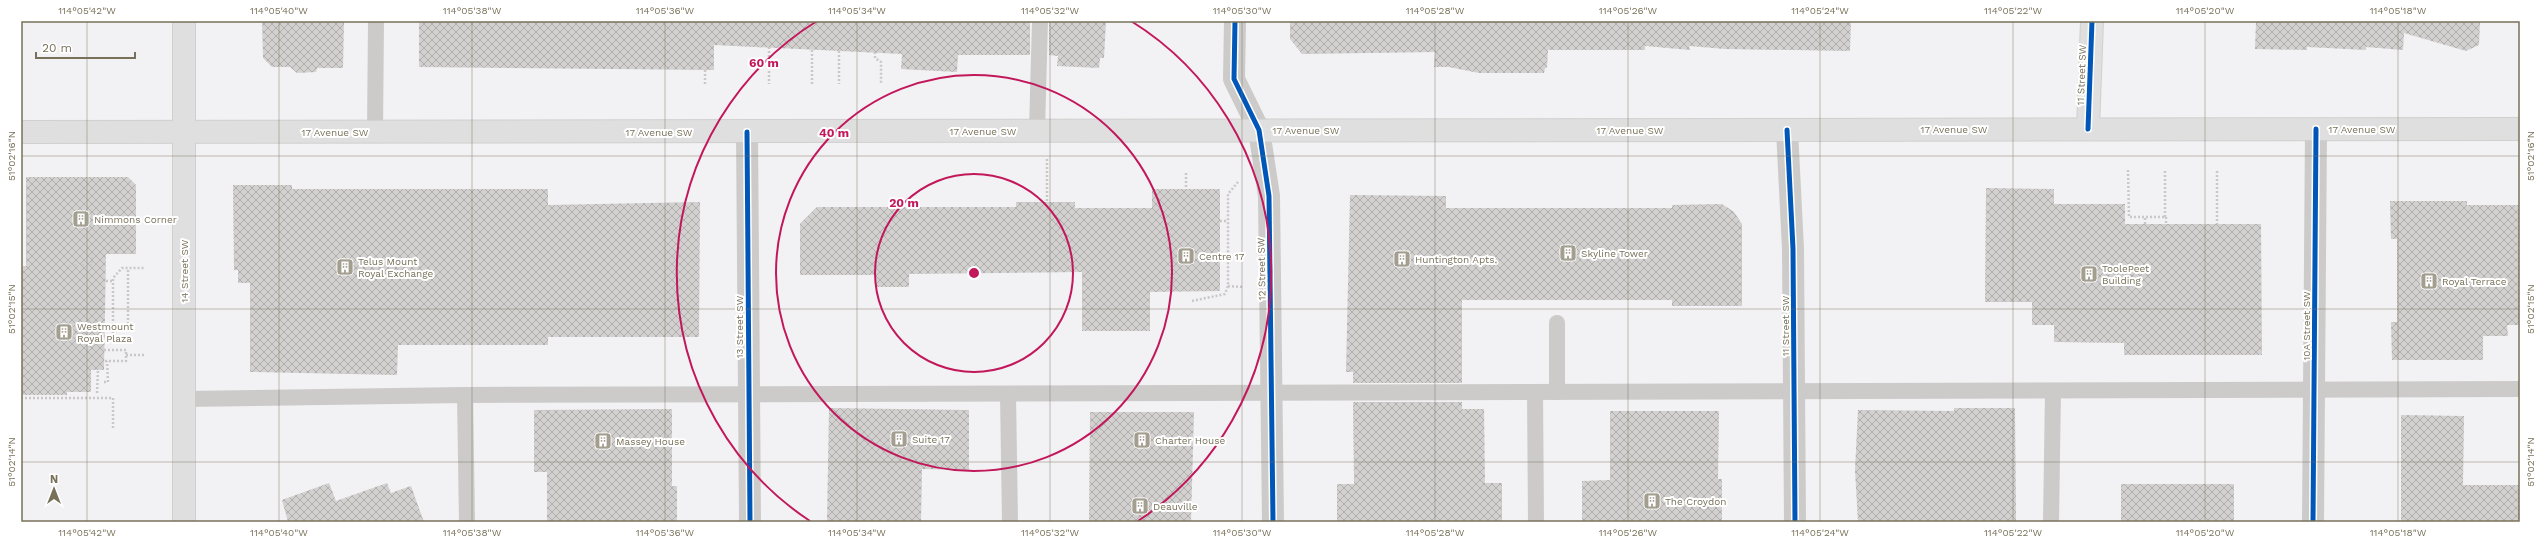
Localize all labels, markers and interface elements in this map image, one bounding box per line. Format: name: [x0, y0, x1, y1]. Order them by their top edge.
text: 114°05'42"W: [58, 5, 116, 16]
text: 114°05'40"W: [250, 5, 308, 16]
text: 114°05'38"W: [443, 5, 502, 16]
text: 114°05'36"W: [636, 5, 695, 16]
text: 114°05'34"W: [828, 5, 886, 16]
text: 114°05'32"W: [1021, 5, 1079, 16]
text: 114°05'30"W: [1213, 5, 1272, 16]
text: 114°05'28"W: [1406, 5, 1465, 16]
text: 114°05'26"W: [1599, 5, 1658, 16]
text: 114°05'24"W: [1791, 5, 1849, 16]
text: 114°05'22"W: [1984, 5, 2042, 16]
text: 114°05'20"W: [2176, 5, 2235, 16]
text: 114°05'18"W: [2370, 5, 2427, 16]
scale bar: [36, 34, 135, 60]
text: 20 m: [42, 41, 72, 55]
street label: 11 Street SW: [2075, 44, 2088, 106]
text: 60 m: [749, 56, 779, 70]
street label: 17 Avenue SW: [1921, 124, 1988, 135]
street label: 17 Avenue SW: [2329, 124, 2396, 135]
street label: 17 Avenue SW: [1273, 125, 1340, 136]
street label: 17 Avenue SW: [1597, 125, 1664, 136]
text: 40 m: [819, 126, 849, 140]
street label: 17 Avenue SW: [950, 126, 1017, 137]
street label: 17 Avenue SW: [302, 127, 369, 138]
street label: 17 Avenue SW: [626, 127, 693, 138]
text: 51°02'16"N: [6, 131, 17, 181]
text: 51°02'16"N: [2525, 131, 2536, 181]
text: 20 m: [889, 196, 919, 210]
building icon: Nimmons Corner: [71, 209, 91, 229]
place label: Nimmons Corner: [94, 214, 177, 225]
street label: 12 Street SW: [1255, 237, 1268, 300]
street label: 14 Street SW: [179, 239, 190, 302]
building icon: Skyline Tower: [1558, 243, 1578, 263]
building icon: Centre 17: [1176, 246, 1196, 266]
place label: Skyline Tower: [1581, 248, 1648, 259]
building icon: Huntington Apts.: [1392, 249, 1412, 269]
place label: Centre 17: [1199, 251, 1245, 262]
place label: Huntington Apts.: [1415, 254, 1497, 265]
place label: Telus Mount Royal Exchange: [358, 256, 434, 279]
building icon: Telus Mount Royal Exchange: [335, 257, 355, 277]
place label: ToolePeet Building: [2102, 263, 2150, 286]
building icon: ToolePeet Building: [2079, 264, 2099, 284]
centre of rings: [967, 266, 981, 280]
building icon: Royal Terrace: [2419, 271, 2439, 291]
place label: Royal Terrace: [2442, 276, 2507, 287]
text: 51°02'15"N: [6, 284, 17, 334]
text: 51°02'15"N: [2525, 284, 2536, 334]
street label: 10A Street SW: [2301, 291, 2312, 361]
street label: 13 Street SW: [734, 295, 745, 358]
street label: 11 Street SW: [1780, 295, 1791, 356]
place label: Westmount Royal Plaza: [77, 321, 134, 344]
building icon: Westmount Royal Plaza: [54, 322, 74, 342]
building icon: Suite 17: [889, 429, 909, 449]
building icon: Charter House: [1132, 430, 1152, 450]
building icon: Massey House: [593, 431, 613, 451]
place label: Suite 17: [912, 434, 950, 445]
place label: Charter House: [1155, 435, 1225, 446]
place label: Massey House: [616, 436, 685, 447]
text: 51°02'14"N: [6, 437, 17, 487]
text: 51°02'14"N: [2525, 437, 2536, 487]
north arrow: [34, 469, 74, 509]
text: N: [50, 473, 58, 486]
building icon: The Croydon: [1642, 491, 1662, 511]
building icon: Deauville: [1130, 496, 1150, 516]
place label: The Croydon: [1665, 496, 1726, 507]
place label: Deauville: [1153, 501, 1198, 512]
text: 114°05'42"W: [58, 527, 116, 538]
text: 114°05'40"W: [250, 527, 308, 538]
text: 114°05'38"W: [443, 527, 502, 538]
text: 114°05'36"W: [636, 527, 695, 538]
text: 114°05'34"W: [828, 527, 886, 538]
text: 114°05'32"W: [1021, 527, 1079, 538]
text: 114°05'30"W: [1213, 527, 1272, 538]
text: 114°05'28"W: [1406, 527, 1465, 538]
text: 114°05'26"W: [1599, 527, 1658, 538]
text: 114°05'24"W: [1791, 527, 1849, 538]
text: 114°05'22"W: [1984, 527, 2042, 538]
text: 114°05'20"W: [2176, 527, 2235, 538]
text: 114°05'18"W: [2370, 527, 2427, 538]

